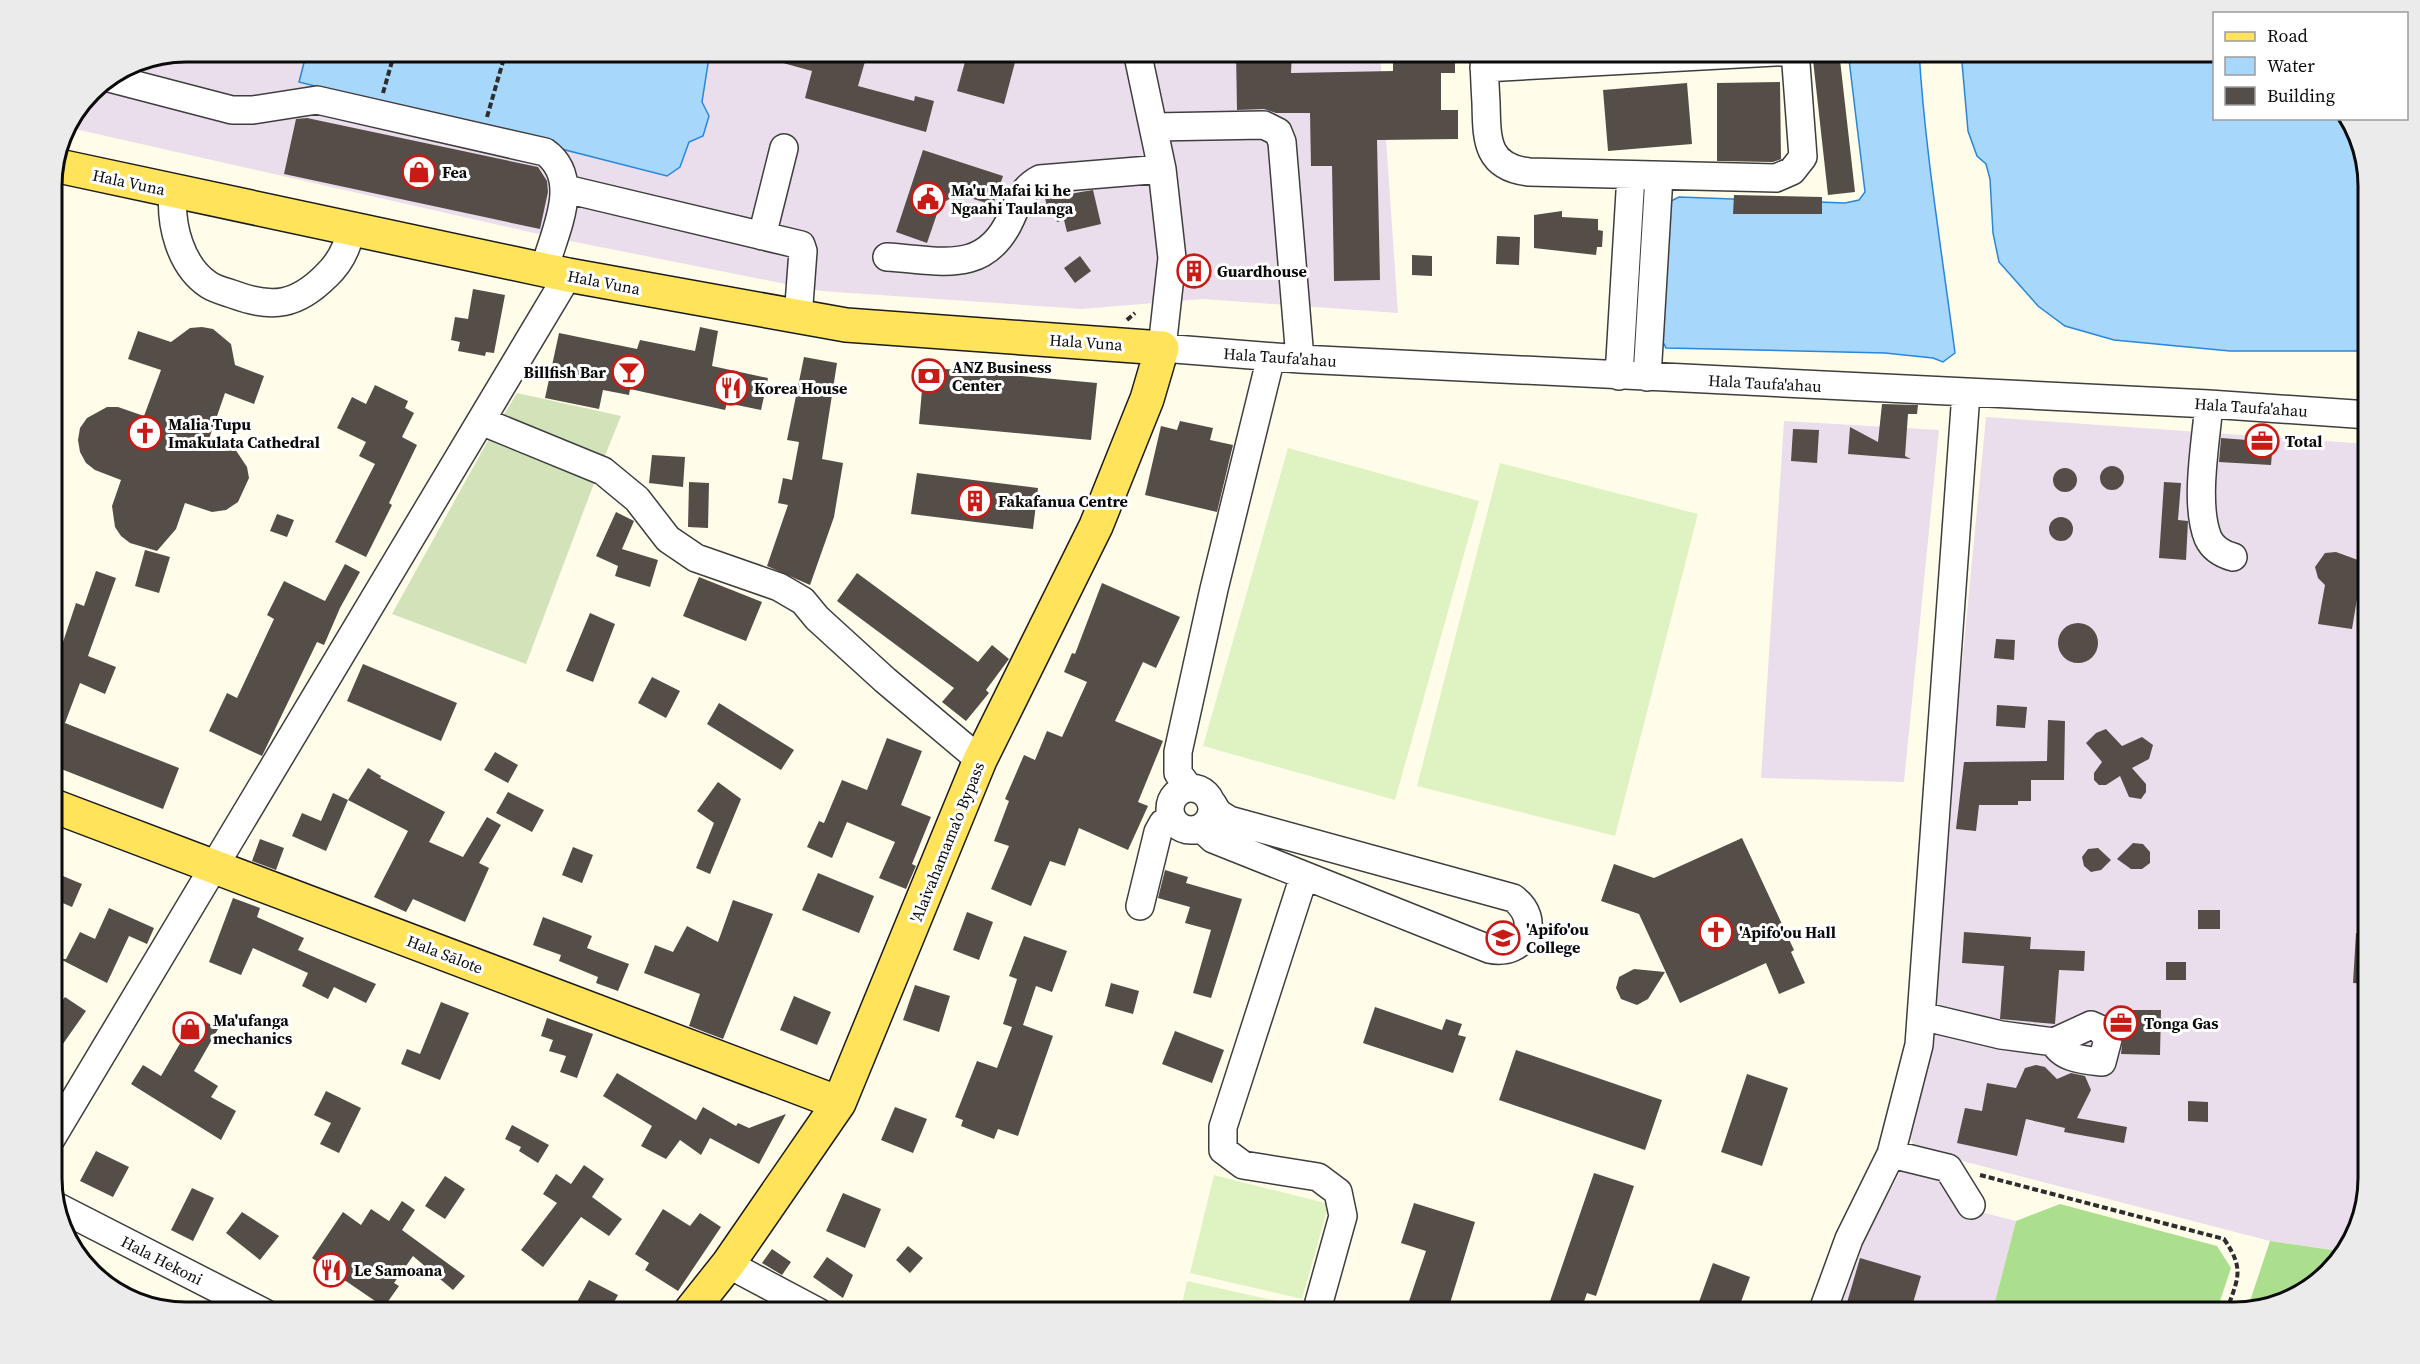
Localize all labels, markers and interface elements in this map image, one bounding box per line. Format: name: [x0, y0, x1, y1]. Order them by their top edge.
legend: [2213, 12, 2408, 120]
text: Road: [2267, 23, 2308, 48]
text: Water: [2267, 53, 2315, 78]
text: Building: [2267, 83, 2335, 108]
shop icon: Fea: [401, 154, 437, 190]
place label: Fea: [442, 161, 468, 183]
street label: Hala Vuna: [91, 164, 168, 201]
place label: Ma'u Mafai ki he Ngaahi Taulanga: [951, 179, 1074, 219]
public building icon: Ma'u Mafai ki he Ngaahi Taulanga: [910, 181, 946, 217]
building icon: Guardhouse: [1176, 253, 1212, 289]
place label: Guardhouse: [1217, 260, 1307, 282]
street label: Hala Vuna: [566, 264, 643, 300]
street label: Hala Vuna: [1049, 328, 1124, 356]
street label: Hala Taufa'ahau: [1223, 342, 1337, 372]
bar icon: Billfish Bar: [611, 354, 647, 390]
place label: ANZ Business Center: [952, 356, 1052, 396]
bank icon: ANZ Business Center: [911, 358, 947, 394]
place label: Billfish Bar: [524, 361, 607, 383]
street label: Hala Taufa'ahau: [1708, 369, 1822, 397]
restaurant icon: Korea House: [713, 370, 749, 406]
place label: Korea House: [754, 377, 847, 399]
street label: Hala Taufa'ahau: [2194, 392, 2308, 422]
place label: Malia Tupu Imakulata Cathedral: [168, 413, 320, 453]
church icon: Malia Tupu Imakulata Cathedral: [127, 415, 163, 451]
office icon: Total: [2244, 423, 2280, 459]
place label: Total: [2285, 430, 2322, 452]
building icon: Fakafanua Centre: [957, 483, 993, 519]
place label: Fakafanua Centre: [998, 490, 1128, 512]
street label: 'Alaivahamama'o Bypass: [905, 758, 989, 926]
church icon: 'Apifo'ou Hall: [1698, 914, 1734, 950]
place label: 'Apifo'ou College: [1526, 918, 1589, 958]
school or university icon: 'Apifo'ou College: [1485, 920, 1521, 956]
place label: 'Apifo'ou Hall: [1739, 921, 1836, 943]
street label: Hala Sālote: [404, 929, 486, 979]
office icon: Tonga Gas: [2103, 1005, 2139, 1041]
place label: Ma'ufanga mechanics: [213, 1009, 292, 1049]
shop icon: Ma'ufanga mechanics: [172, 1011, 208, 1047]
place label: Tonga Gas: [2144, 1012, 2219, 1034]
street label: Hala Hekoni: [117, 1230, 207, 1290]
restaurant icon: Le Samoana: [313, 1252, 349, 1288]
place label: Le Samoana: [354, 1259, 443, 1281]

